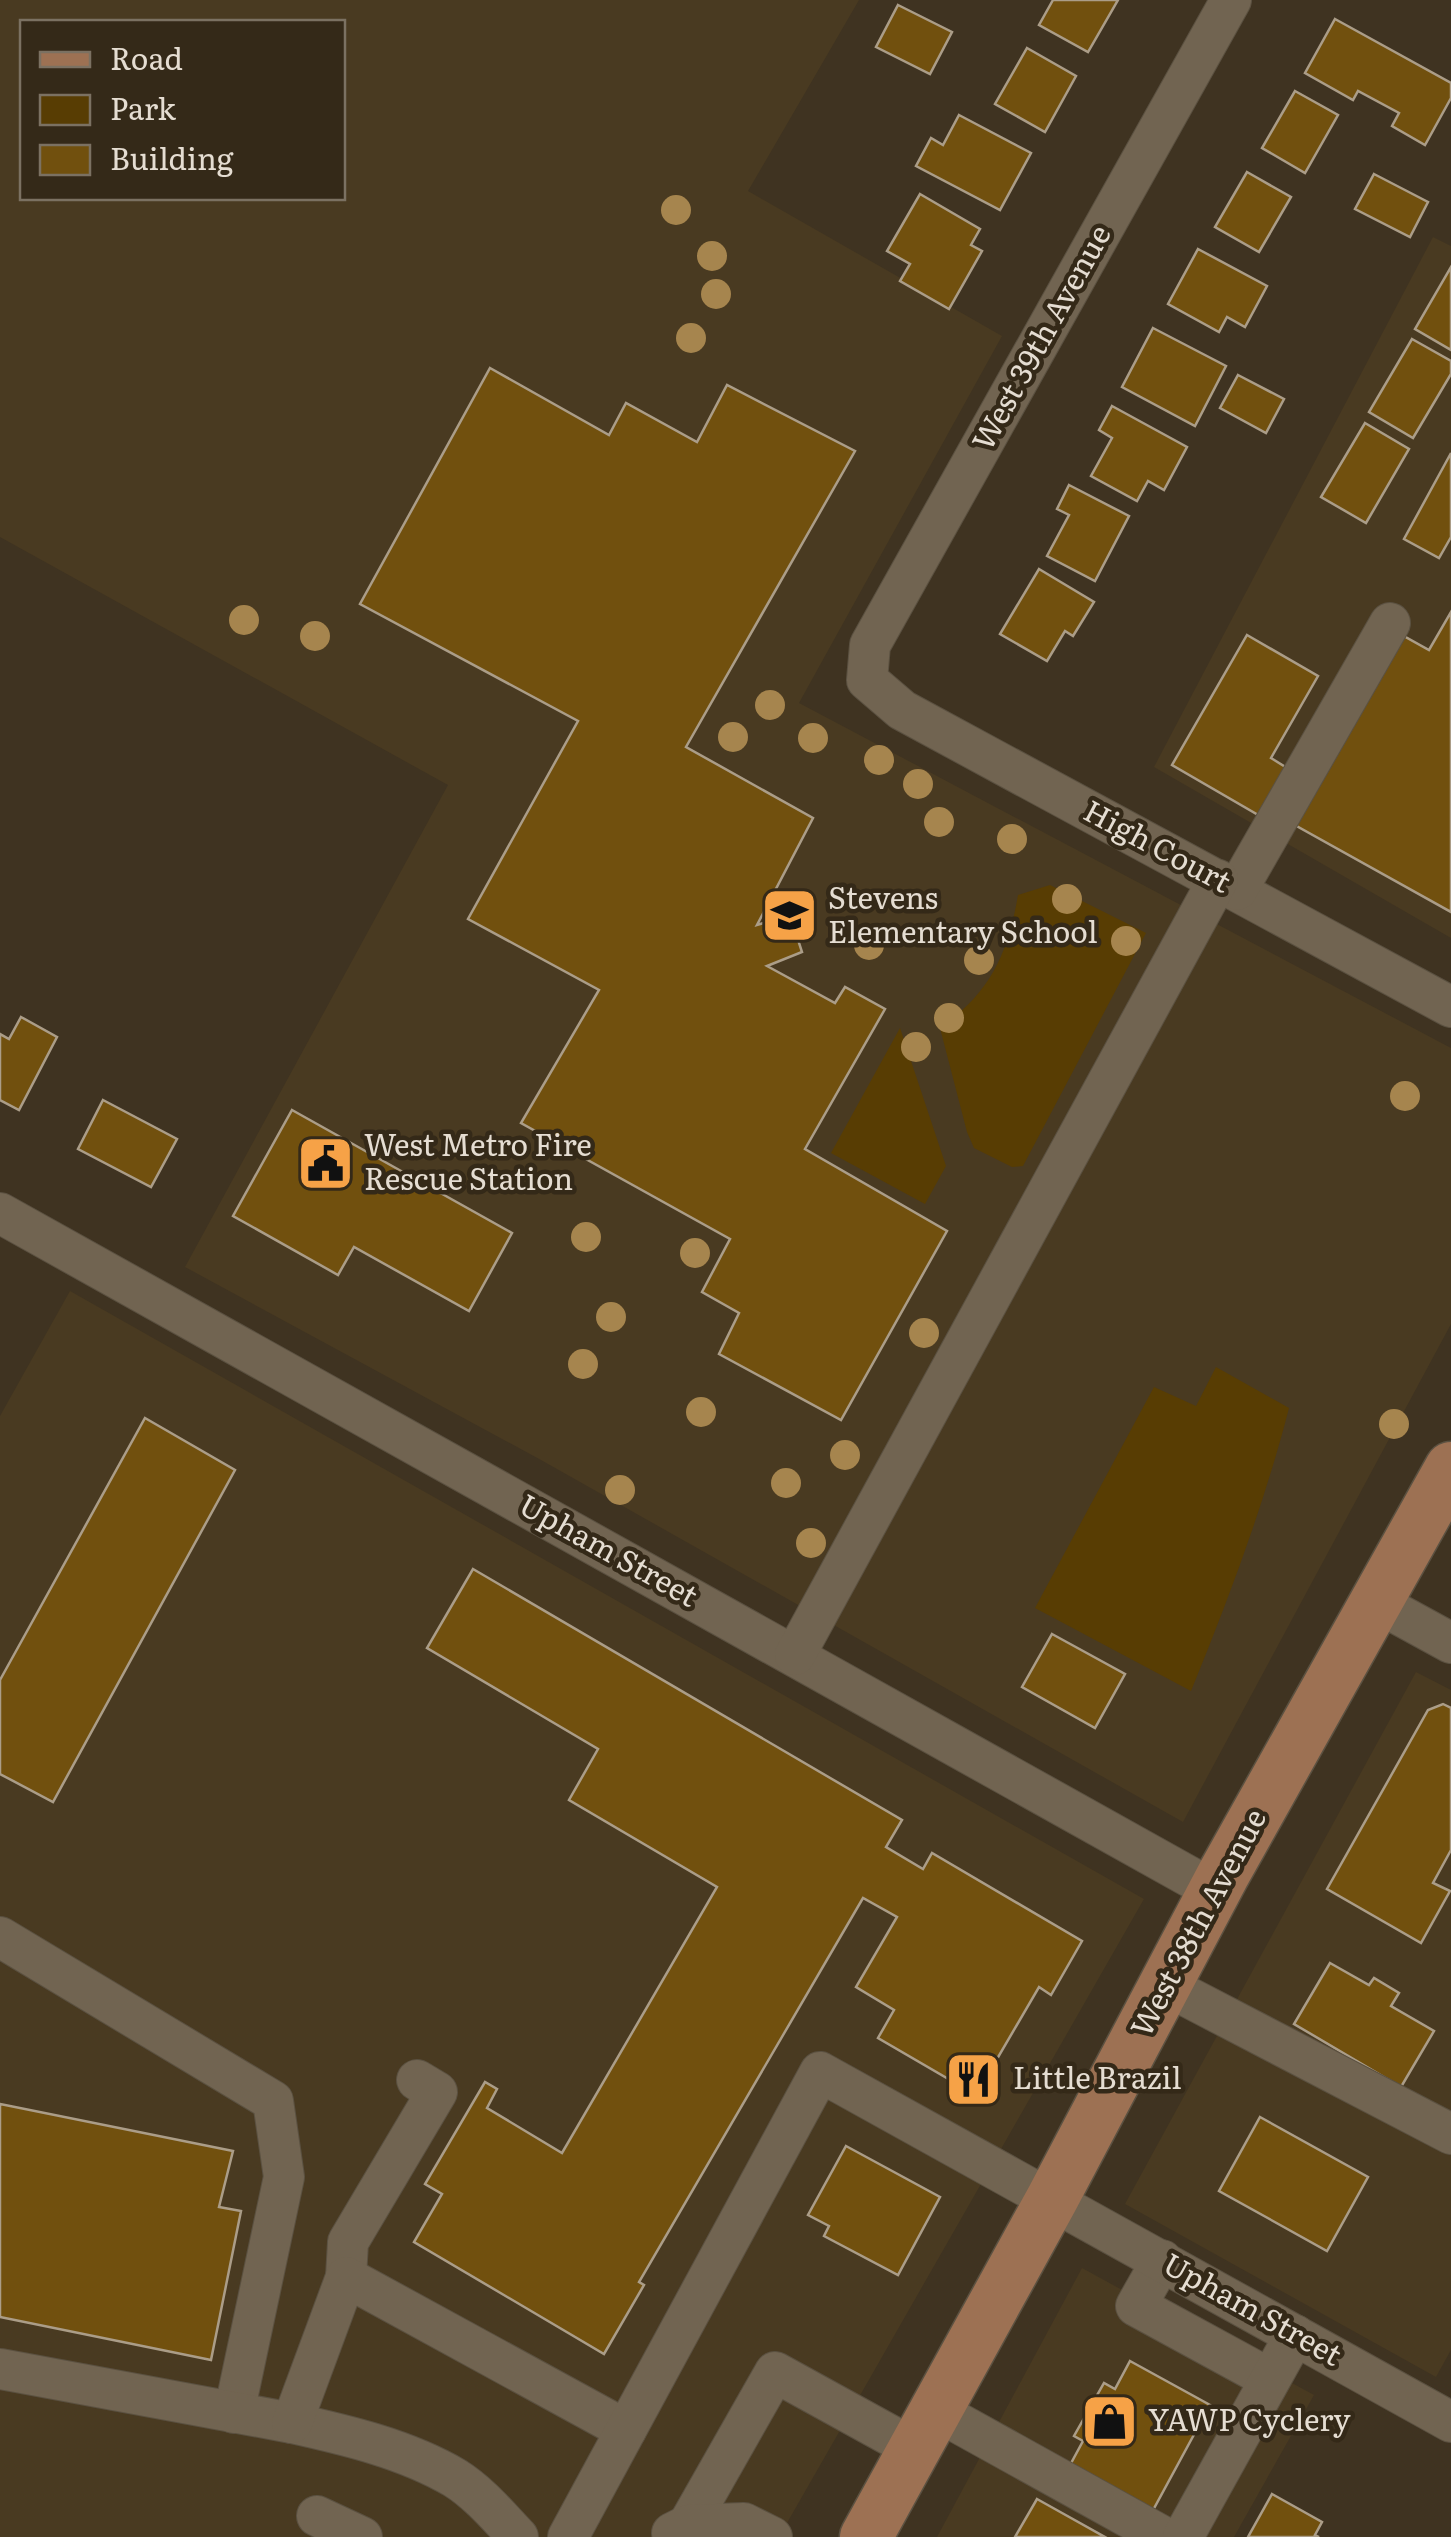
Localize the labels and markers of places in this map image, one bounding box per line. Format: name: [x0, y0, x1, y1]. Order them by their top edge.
place label: Stevens Elementary School: [828, 874, 1097, 952]
school or university icon: Stevens Elementary School: [759, 886, 819, 946]
place label: West Metro Fire Rescue Station: [364, 1121, 592, 1199]
public building icon: West Metro Fire Rescue Station: [295, 1133, 355, 1193]
restaurant icon: Little Brazil: [944, 2049, 1004, 2109]
place label: Little Brazil: [1013, 2054, 1182, 2098]
shop icon: YAWP Cyclery: [1079, 2391, 1139, 2451]
place label: YAWP Cyclery: [1148, 2396, 1351, 2440]

